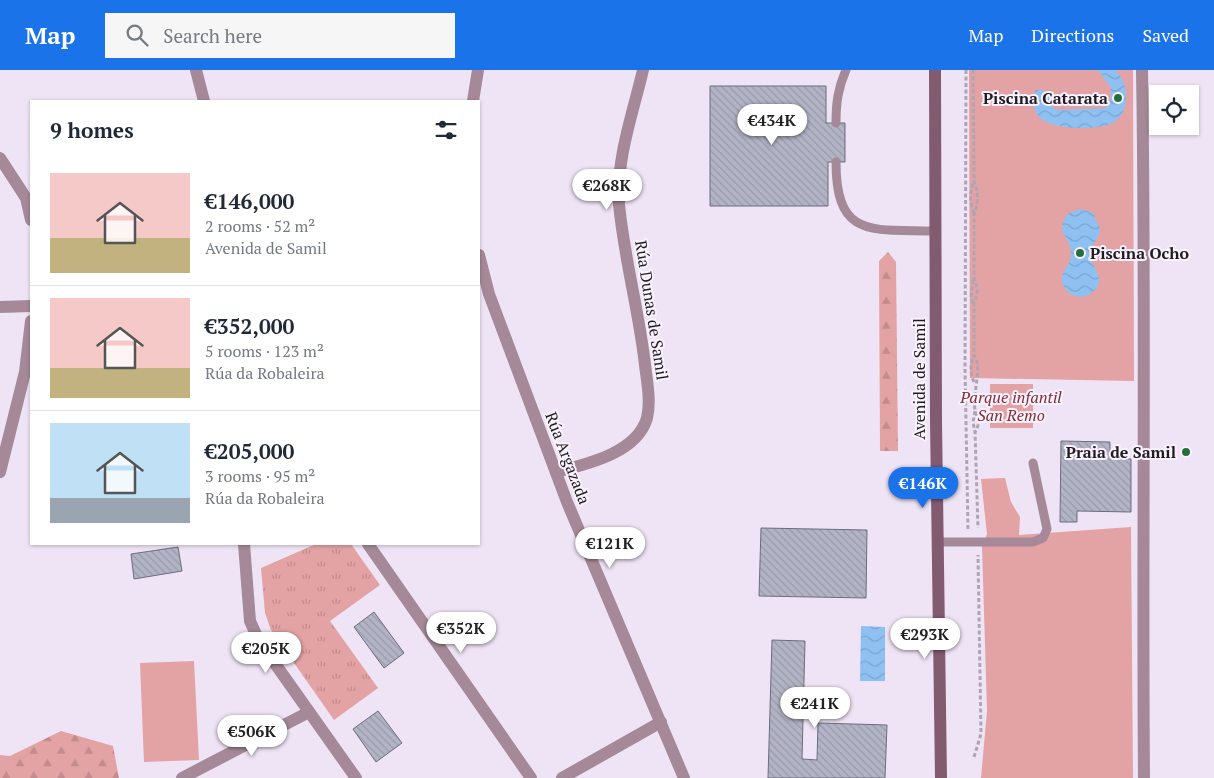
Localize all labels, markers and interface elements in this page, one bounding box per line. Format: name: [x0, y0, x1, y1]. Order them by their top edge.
search box: [105, 13, 455, 58]
text: Map: [25, 19, 75, 51]
icon: search: [123, 21, 151, 49]
text: Search here: [163, 23, 262, 48]
text: Map: [968, 23, 1003, 47]
text: Directions: [1031, 23, 1114, 47]
text: Saved: [1142, 23, 1189, 47]
map controls: [1149, 85, 1199, 135]
button: locate: [1149, 85, 1199, 135]
place label: Piscina Catarata: [983, 87, 1108, 109]
marker: Piscina Catarata: [1112, 92, 1124, 104]
pin: €434K: [737, 104, 807, 146]
text: €434K: [748, 109, 796, 131]
text: 9 homes: [50, 116, 134, 144]
icon: filters: [432, 116, 460, 144]
pin: €268K: [572, 168, 642, 211]
text: €268K: [583, 174, 631, 196]
text: €146,000: [205, 187, 294, 215]
icon: home: [90, 193, 150, 253]
text: 2 rooms · 52 m²: [205, 215, 315, 237]
text: Avenida de Samil: [205, 237, 327, 259]
street label: Rúa Dunas de Samil: [630, 239, 674, 382]
place label: Piscina Ocho: [1090, 242, 1189, 264]
marker: Piscina Ocho: [1074, 247, 1086, 259]
text: €352,000: [205, 312, 294, 340]
icon: home: [90, 318, 150, 378]
street label: Avenida de Samil: [908, 318, 930, 440]
text: 5 rooms · 123 m²: [205, 340, 324, 362]
text: Rúa da Robaleira: [205, 362, 325, 384]
park label: Parque infantil San Remo: [959, 386, 1062, 426]
street label: Rúa Argazada: [540, 409, 596, 507]
text: €205,000: [205, 437, 294, 465]
place label: Praia de Samil: [1066, 441, 1176, 463]
icon: home: [90, 443, 150, 503]
marker: Praia de Samil: [1180, 446, 1192, 458]
text: 3 rooms · 95 m²: [205, 465, 315, 487]
pin: €146K: [888, 466, 958, 509]
text: €146K: [899, 472, 947, 494]
text: Rúa da Robaleira: [205, 487, 325, 509]
pin: €121K: [575, 526, 645, 569]
text: €121K: [586, 532, 634, 554]
pin: €352K: [426, 612, 496, 654]
text: €352K: [437, 617, 485, 639]
pin: €293K: [890, 618, 960, 660]
text: €293K: [901, 623, 949, 645]
pin: €205K: [231, 632, 301, 674]
text: €205K: [242, 637, 290, 659]
pin: €241K: [780, 686, 850, 729]
text: €241K: [791, 692, 839, 714]
pin: €506K: [217, 714, 287, 757]
text: €506K: [228, 720, 276, 742]

